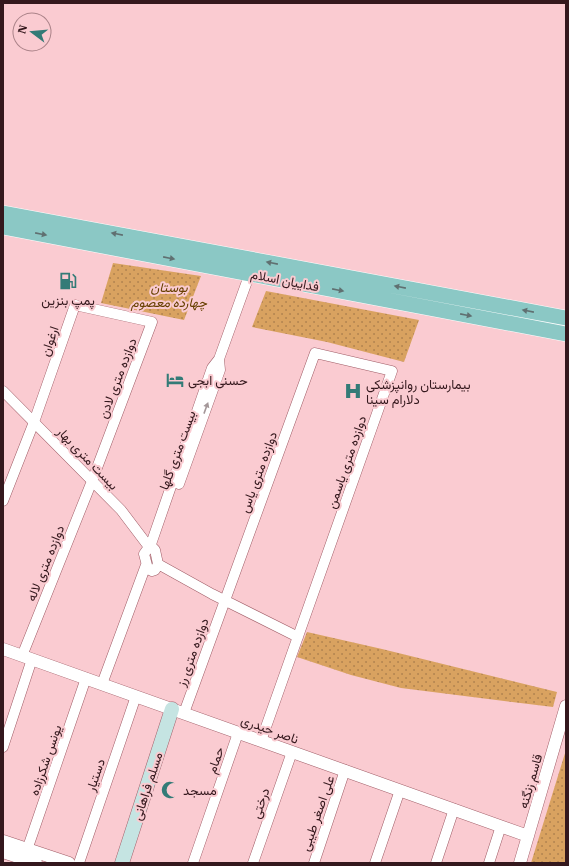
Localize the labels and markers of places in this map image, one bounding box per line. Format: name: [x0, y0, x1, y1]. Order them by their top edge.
fuel station icon: پمپ بنزین: [58, 271, 78, 291]
place label: پمپ بنزین: [41, 292, 95, 310]
hotel icon: حسنی ابجی: [165, 370, 185, 390]
place label: حسنی ابجی: [188, 372, 248, 389]
place label: بیمارستان روانپزشکی دلارام سینا: [366, 376, 471, 408]
hospital icon: بیمارستان روانپزشکی دلارام سینا: [343, 381, 363, 401]
mosque icon: مسجد: [160, 780, 180, 800]
place label: مسجد: [183, 782, 217, 799]

